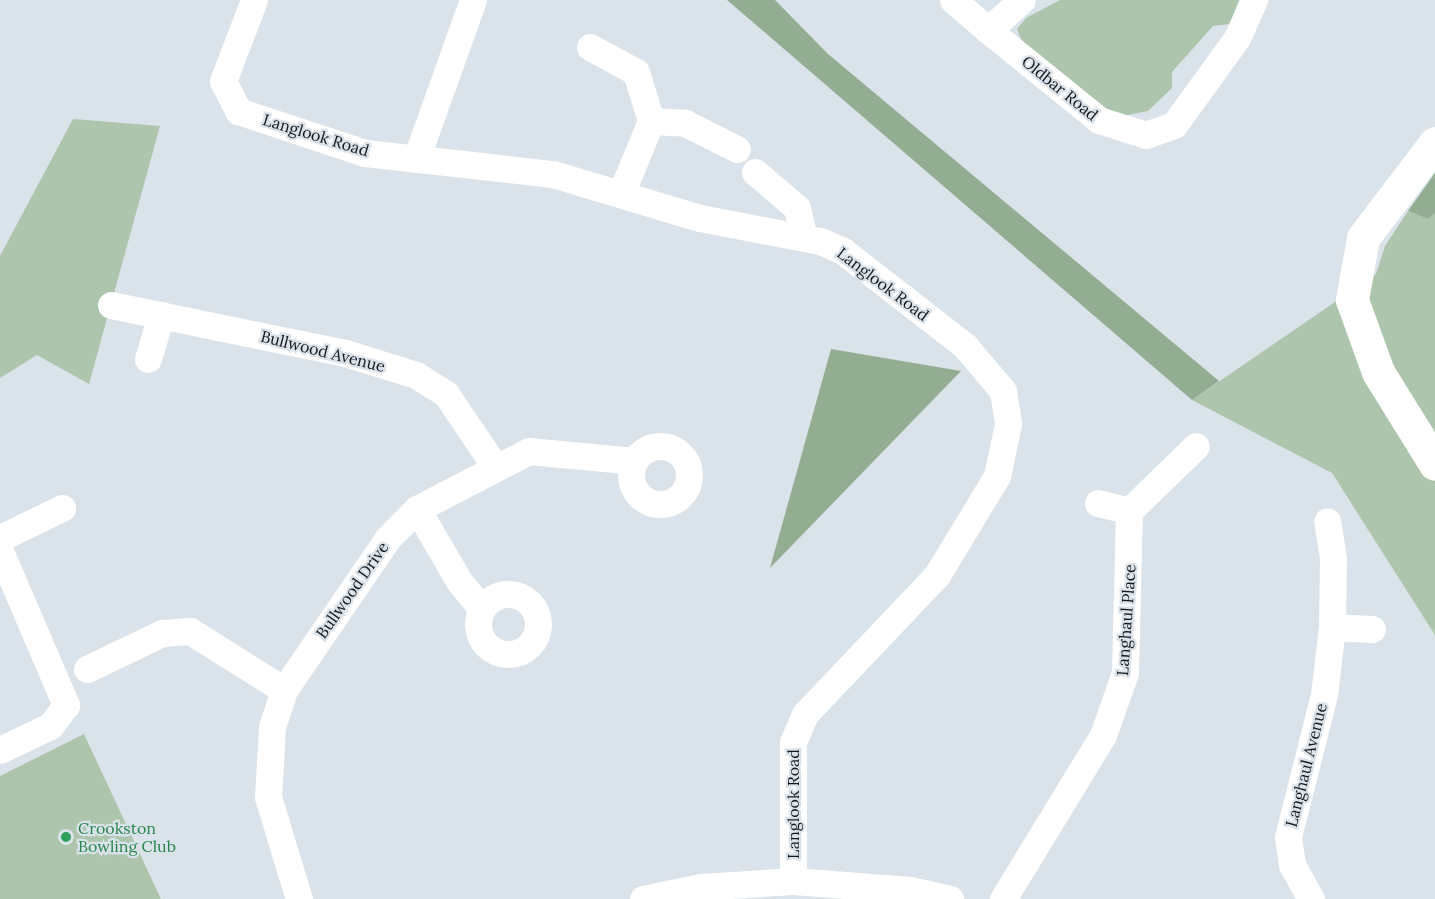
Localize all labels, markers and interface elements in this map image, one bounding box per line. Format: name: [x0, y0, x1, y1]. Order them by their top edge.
street label: Oldbar Road: [1018, 51, 1102, 125]
street label: Langlook Road: [261, 110, 371, 160]
street label: Langlook Road: [833, 243, 933, 325]
street label: Bullwood Avenue: [259, 326, 387, 376]
street label: Bullwood Drive: [312, 538, 392, 642]
street label: Langhaul Place: [1113, 563, 1139, 677]
street label: Langhaul Avenue: [1281, 701, 1331, 829]
street label: Langlook Road: [783, 749, 803, 859]
place label: Crookston Bowling Club: [78, 818, 176, 856]
marker: Crookston Bowling Club: [59, 830, 73, 844]

